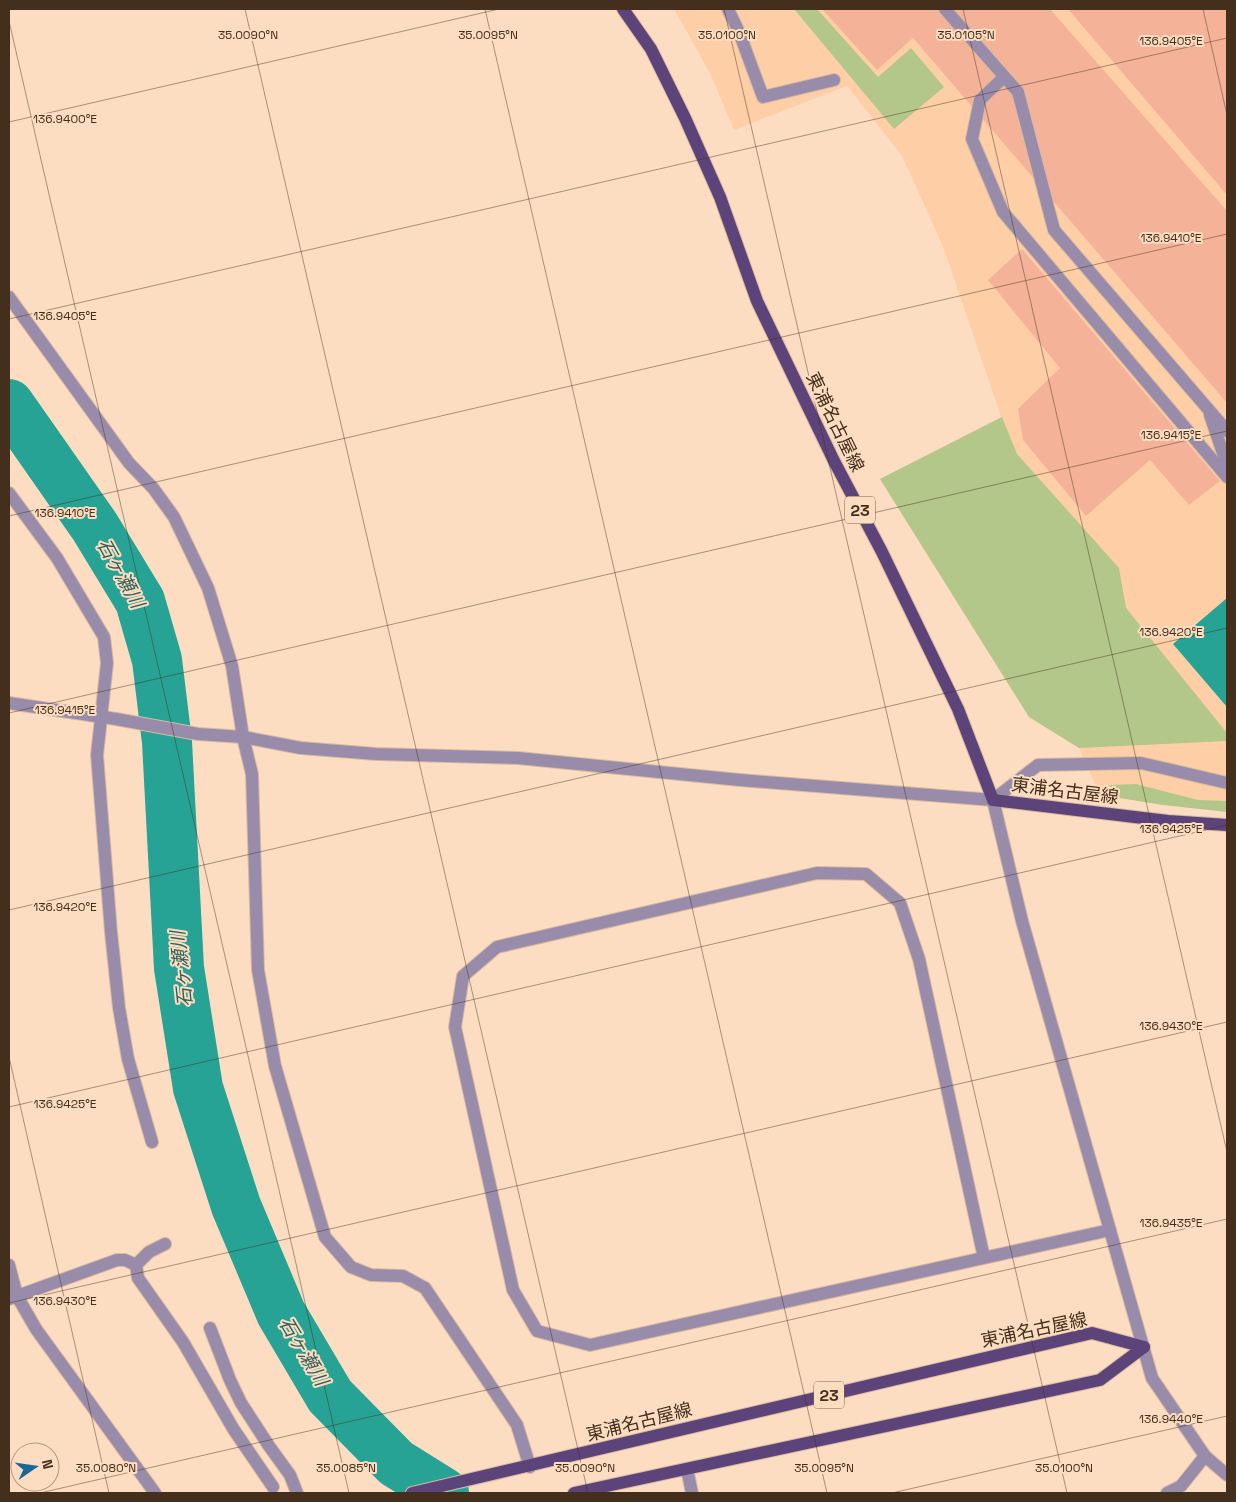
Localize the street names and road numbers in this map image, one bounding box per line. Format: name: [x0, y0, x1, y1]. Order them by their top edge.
street label: 東浦名古屋線: [801, 368, 869, 475]
road number: 23: [845, 496, 875, 524]
street label: 東浦名古屋線: [1010, 773, 1120, 808]
street label: 東浦名古屋線: [979, 1307, 1089, 1352]
road number: 23: [814, 1382, 844, 1408]
street label: 東浦名古屋線: [584, 1397, 694, 1446]

